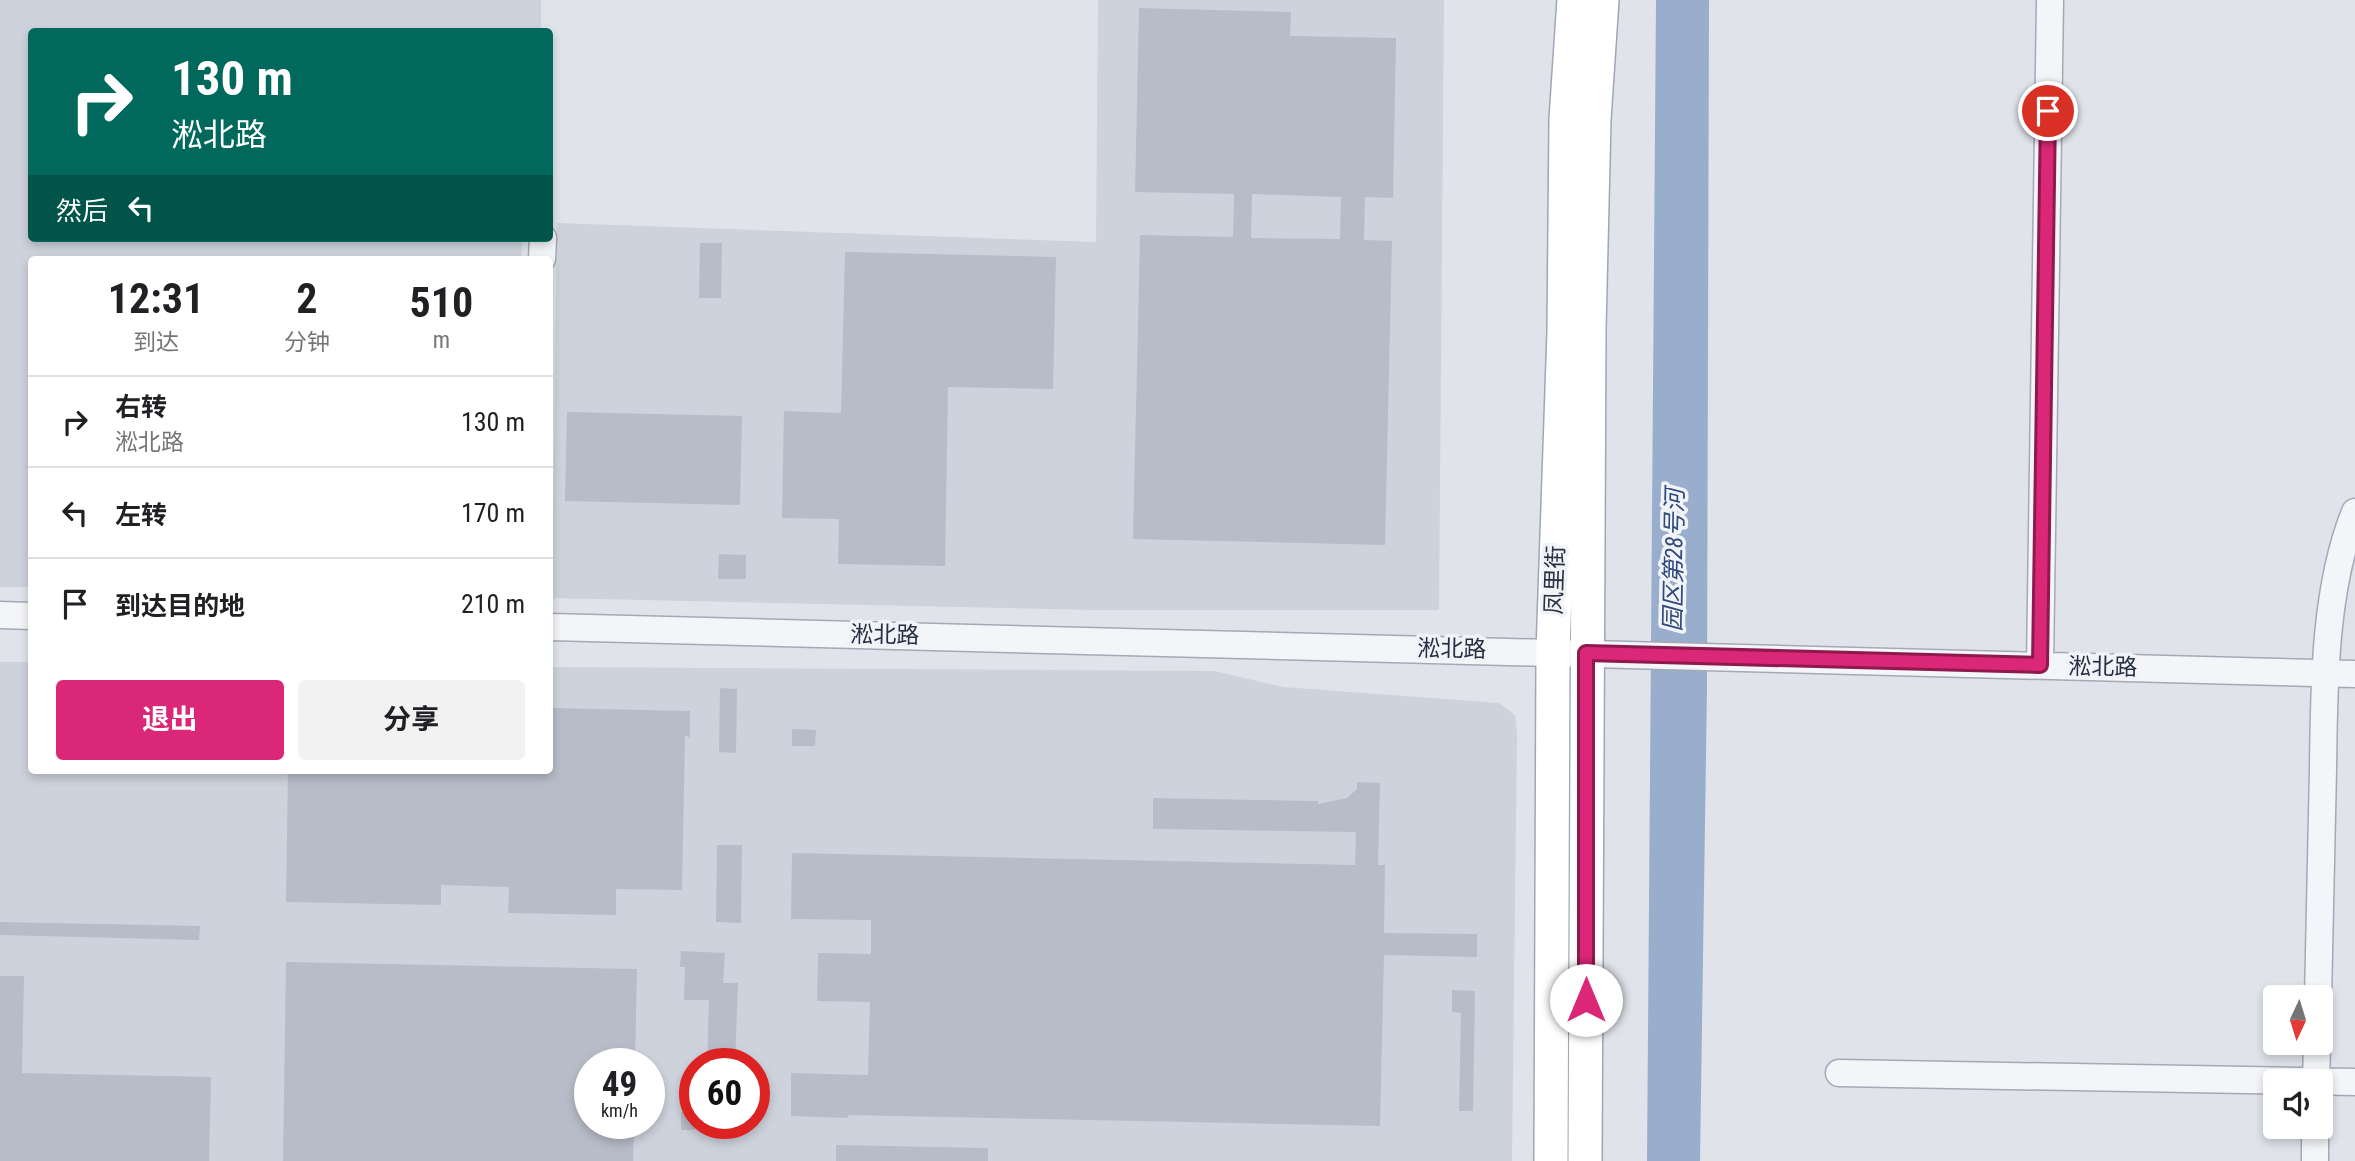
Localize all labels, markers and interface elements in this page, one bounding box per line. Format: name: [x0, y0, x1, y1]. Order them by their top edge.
text: 130 m: [171, 50, 293, 107]
icon: right: [56, 56, 147, 147]
pin: [2018, 81, 2078, 141]
icon: arrive: [2029, 92, 2067, 130]
text: 淞北路: [171, 116, 267, 154]
icon: left: [122, 189, 160, 227]
text: 然后: [56, 196, 108, 226]
text: 12:31: [108, 274, 204, 323]
text: 2: [296, 274, 317, 323]
text: 510: [410, 278, 473, 327]
text: m: [433, 327, 450, 354]
text: 到达: [133, 329, 179, 356]
text: 分钟: [284, 329, 330, 356]
text: 右转: [115, 392, 167, 422]
icon: right: [56, 403, 94, 441]
text: 130 m: [461, 407, 525, 437]
text: 淞北路: [115, 429, 184, 456]
water label: 园区第28号河: [1659, 484, 1689, 632]
icon: left: [56, 494, 94, 532]
text: 170 m: [461, 498, 525, 528]
text: 左转: [115, 500, 167, 530]
street label: 凤里街: [1540, 545, 1570, 615]
icon: arrive: [56, 585, 94, 623]
text: 210 m: [461, 589, 525, 619]
text: 到达目的地: [115, 591, 245, 621]
street label: 淞北路: [850, 621, 920, 649]
street label: 淞北路: [1417, 635, 1487, 663]
street label: 淞北路: [2068, 653, 2138, 681]
button: 退出: [56, 680, 284, 760]
button: 分享: [298, 680, 525, 760]
position arrow: [1549, 963, 1623, 1037]
north arrow: [2263, 985, 2333, 1055]
map controls: [2263, 985, 2333, 1139]
speed limit sign: 60: [679, 1048, 770, 1139]
text: 49: [602, 1064, 637, 1105]
button: sound: [2263, 1069, 2333, 1139]
text: km/h: [601, 1100, 638, 1121]

